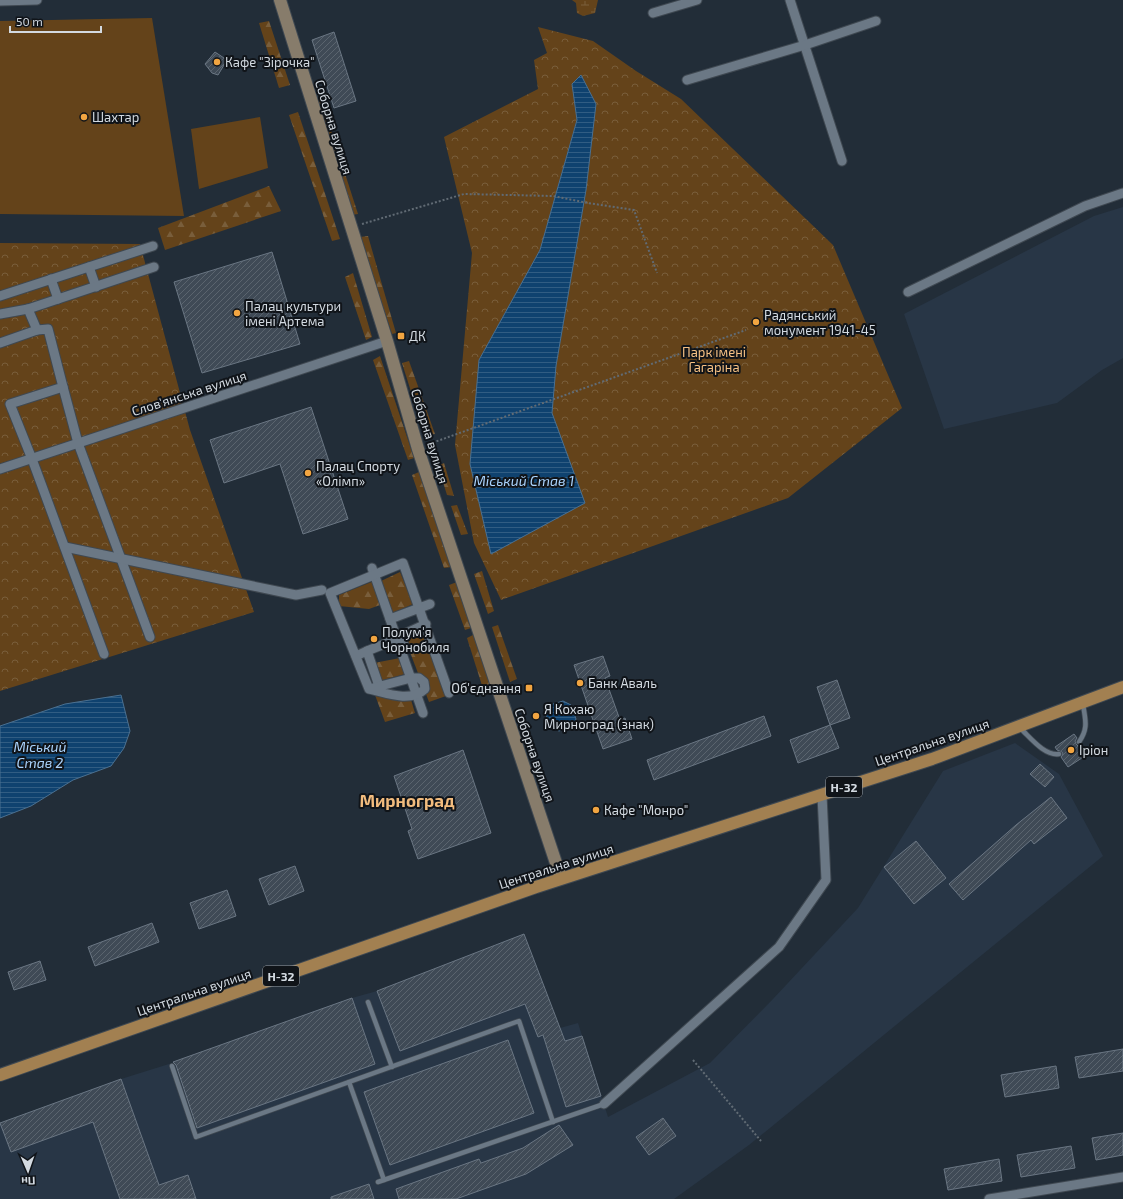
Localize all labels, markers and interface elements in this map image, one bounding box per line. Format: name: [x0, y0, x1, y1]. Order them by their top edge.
scale bar: [10, 8, 101, 34]
text: 50 m: [16, 14, 43, 28]
place label: Кафе "Зірочка": [225, 54, 315, 70]
marker: Кафе "Зірочка": [212, 57, 222, 67]
street label: Соборна вулиця: [312, 78, 356, 176]
place label: Шахтар: [92, 109, 139, 125]
marker: Шахтар: [79, 112, 89, 122]
place label: Палац культури імені Артема: [245, 298, 341, 329]
place label: Радянський монумент 1941-45: [764, 307, 876, 338]
marker: Палац культури імені Артема: [232, 308, 242, 318]
marker: Радянський монумент 1941-45: [751, 317, 761, 327]
place label: ДК: [409, 328, 426, 344]
marker: ДК: [396, 331, 406, 341]
park label: Парк імені Гагаріна: [682, 344, 746, 375]
street label: Слов'янська вулиця: [130, 367, 248, 419]
street label: Соборна вулиця: [408, 387, 452, 485]
place label: Палац Спорту «Олімп»: [316, 458, 400, 489]
marker: Палац Спорту «Олімп»: [303, 468, 313, 478]
water label: Міський Став 1: [474, 472, 574, 489]
place label: Полум'я Чорнобиля: [382, 624, 450, 655]
marker: Полум'я Чорнобиля: [369, 634, 379, 644]
place label: Банк Аваль: [588, 675, 657, 691]
marker: Банк Аваль: [575, 678, 585, 688]
place label: Об'єднання: [451, 680, 521, 696]
marker: Об'єднання: [524, 683, 534, 693]
place label: Я Кохаю Мирноград (знак): [544, 701, 654, 732]
street label: Соборна вулиця: [511, 706, 559, 804]
marker: Я Кохаю Мирноград (знак): [531, 711, 541, 721]
street label: Центральна вулиця: [873, 715, 991, 769]
water label: Міський Став 2: [13, 738, 67, 771]
place label: Іріон: [1079, 742, 1108, 758]
marker: Іріон: [1066, 745, 1076, 755]
road number: Н-32: [826, 777, 862, 797]
district label: Мирноград: [359, 790, 455, 810]
place label: Кафе "Монро": [604, 802, 688, 818]
marker: Кафе "Монро": [591, 805, 601, 815]
street label: Центральна вулиця: [497, 840, 615, 892]
street label: Центральна вулиця: [135, 965, 253, 1019]
road number: Н-32: [263, 966, 299, 986]
north arrow: [8, 1151, 48, 1191]
text: Пн: [21, 1175, 36, 1188]

